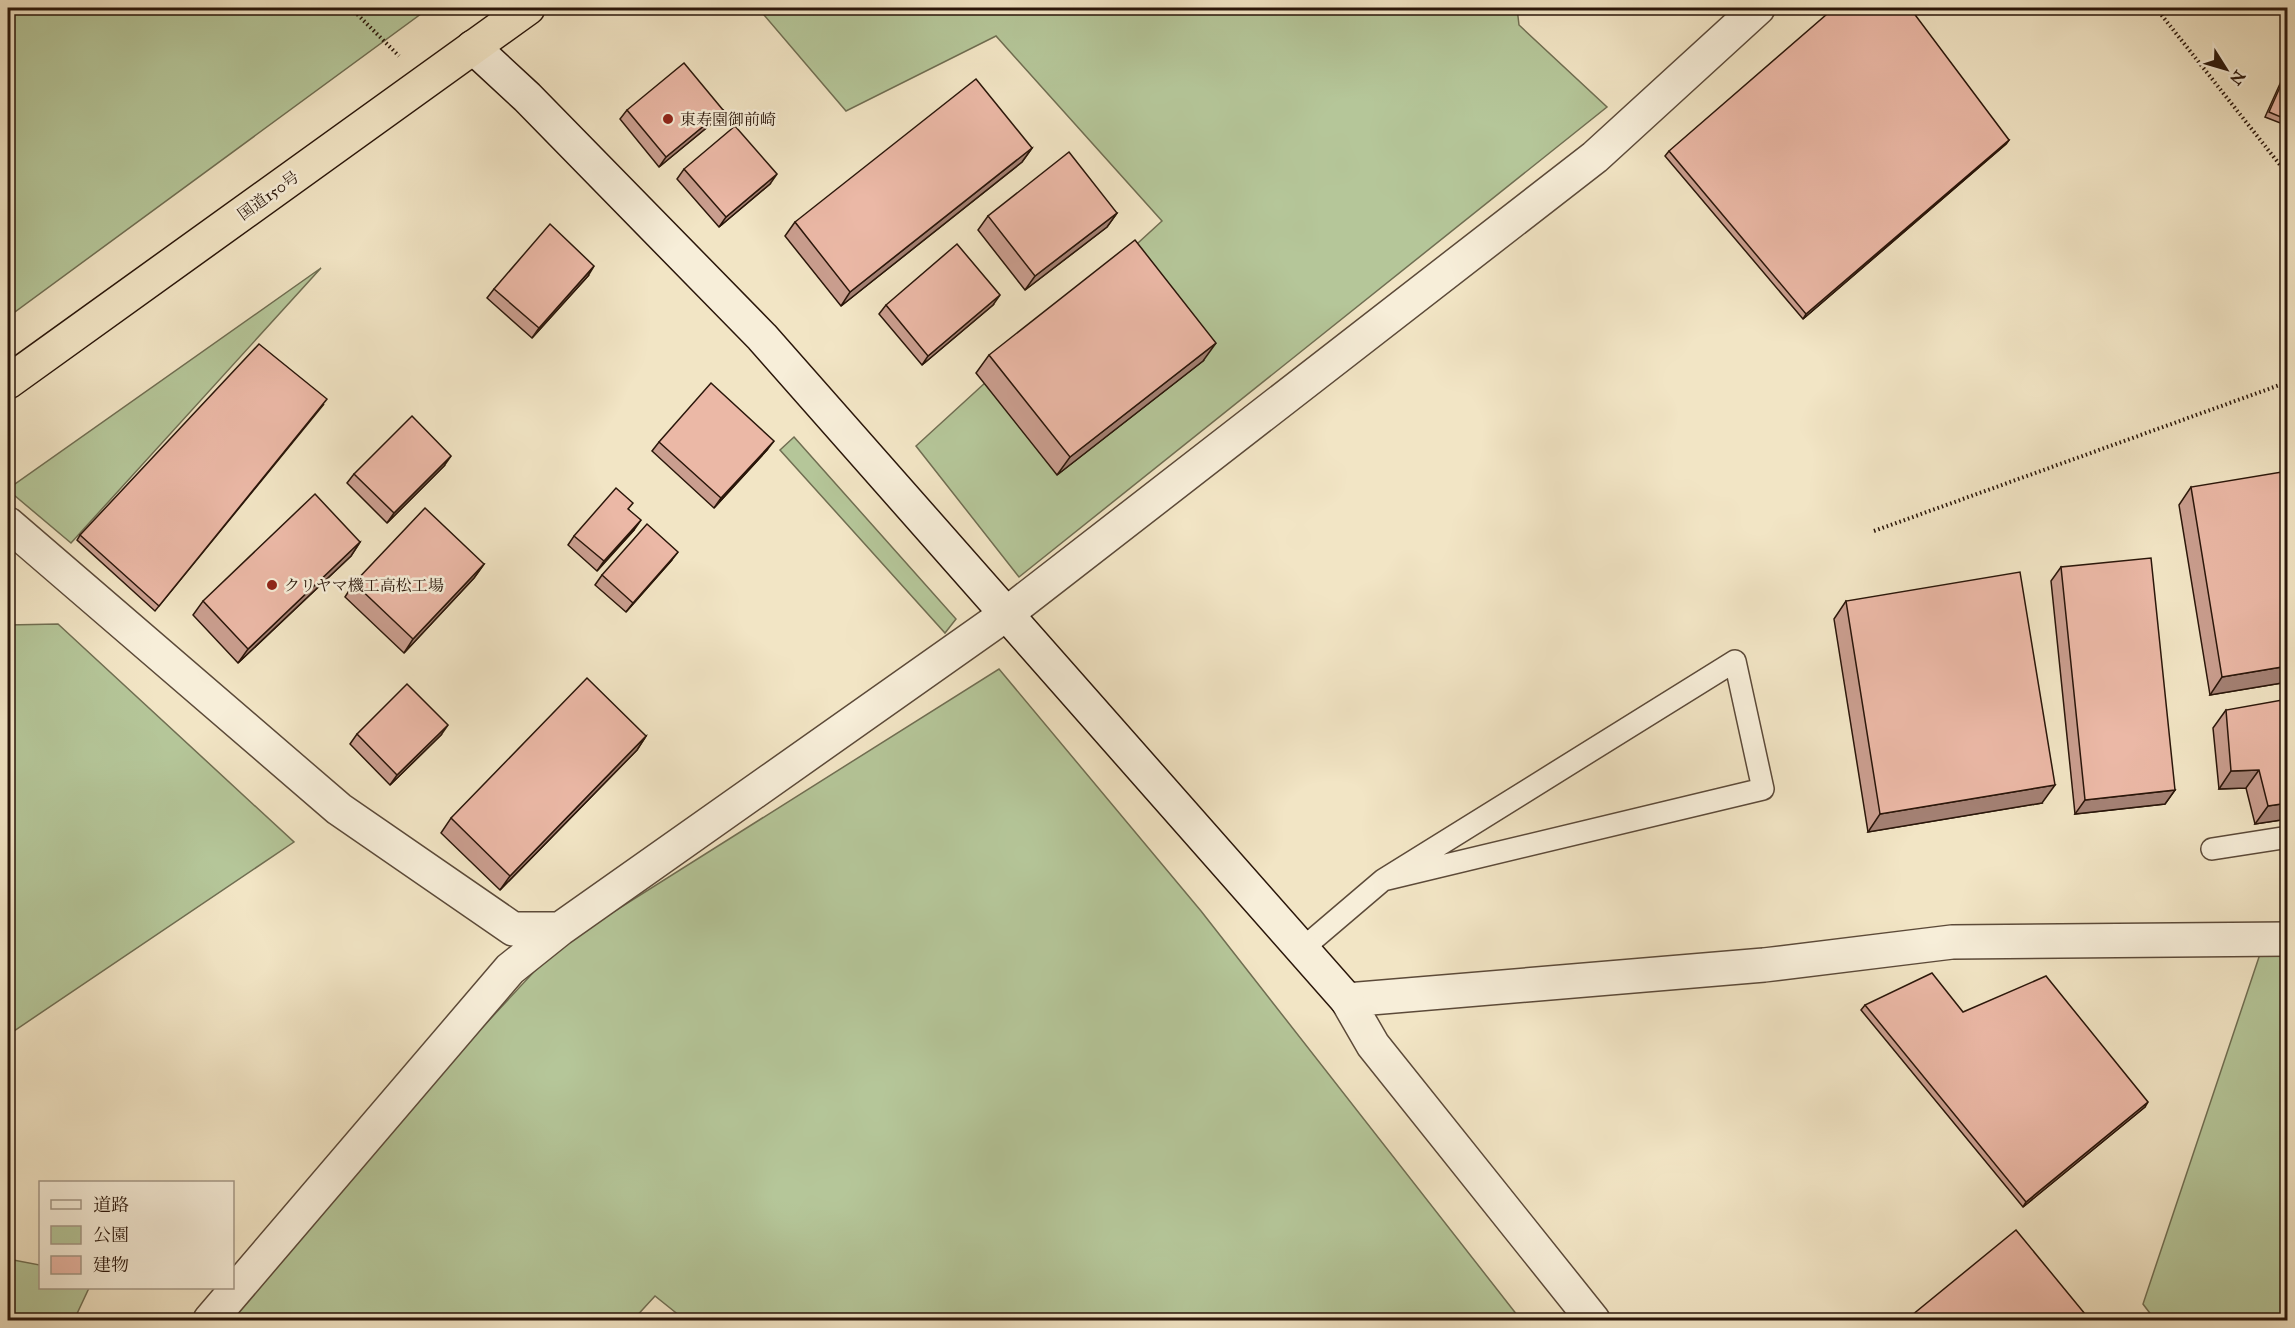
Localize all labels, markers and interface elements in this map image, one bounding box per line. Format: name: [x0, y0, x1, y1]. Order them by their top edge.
north arrow: [2196, 39, 2256, 99]
text: N: [2226, 67, 2249, 89]
place label: 東寿園御前崎: [680, 110, 776, 129]
marker: 東寿園御前崎: [661, 112, 675, 126]
street label: 国道150号: [234, 167, 303, 224]
place label: クリヤマ機工高松工場: [284, 576, 444, 595]
marker: クリヤマ機工高松工場: [265, 578, 279, 592]
legend: [39, 1181, 234, 1289]
text: 道路: [93, 1194, 129, 1216]
text: 公園: [93, 1224, 129, 1246]
text: 建物: [93, 1254, 129, 1276]

